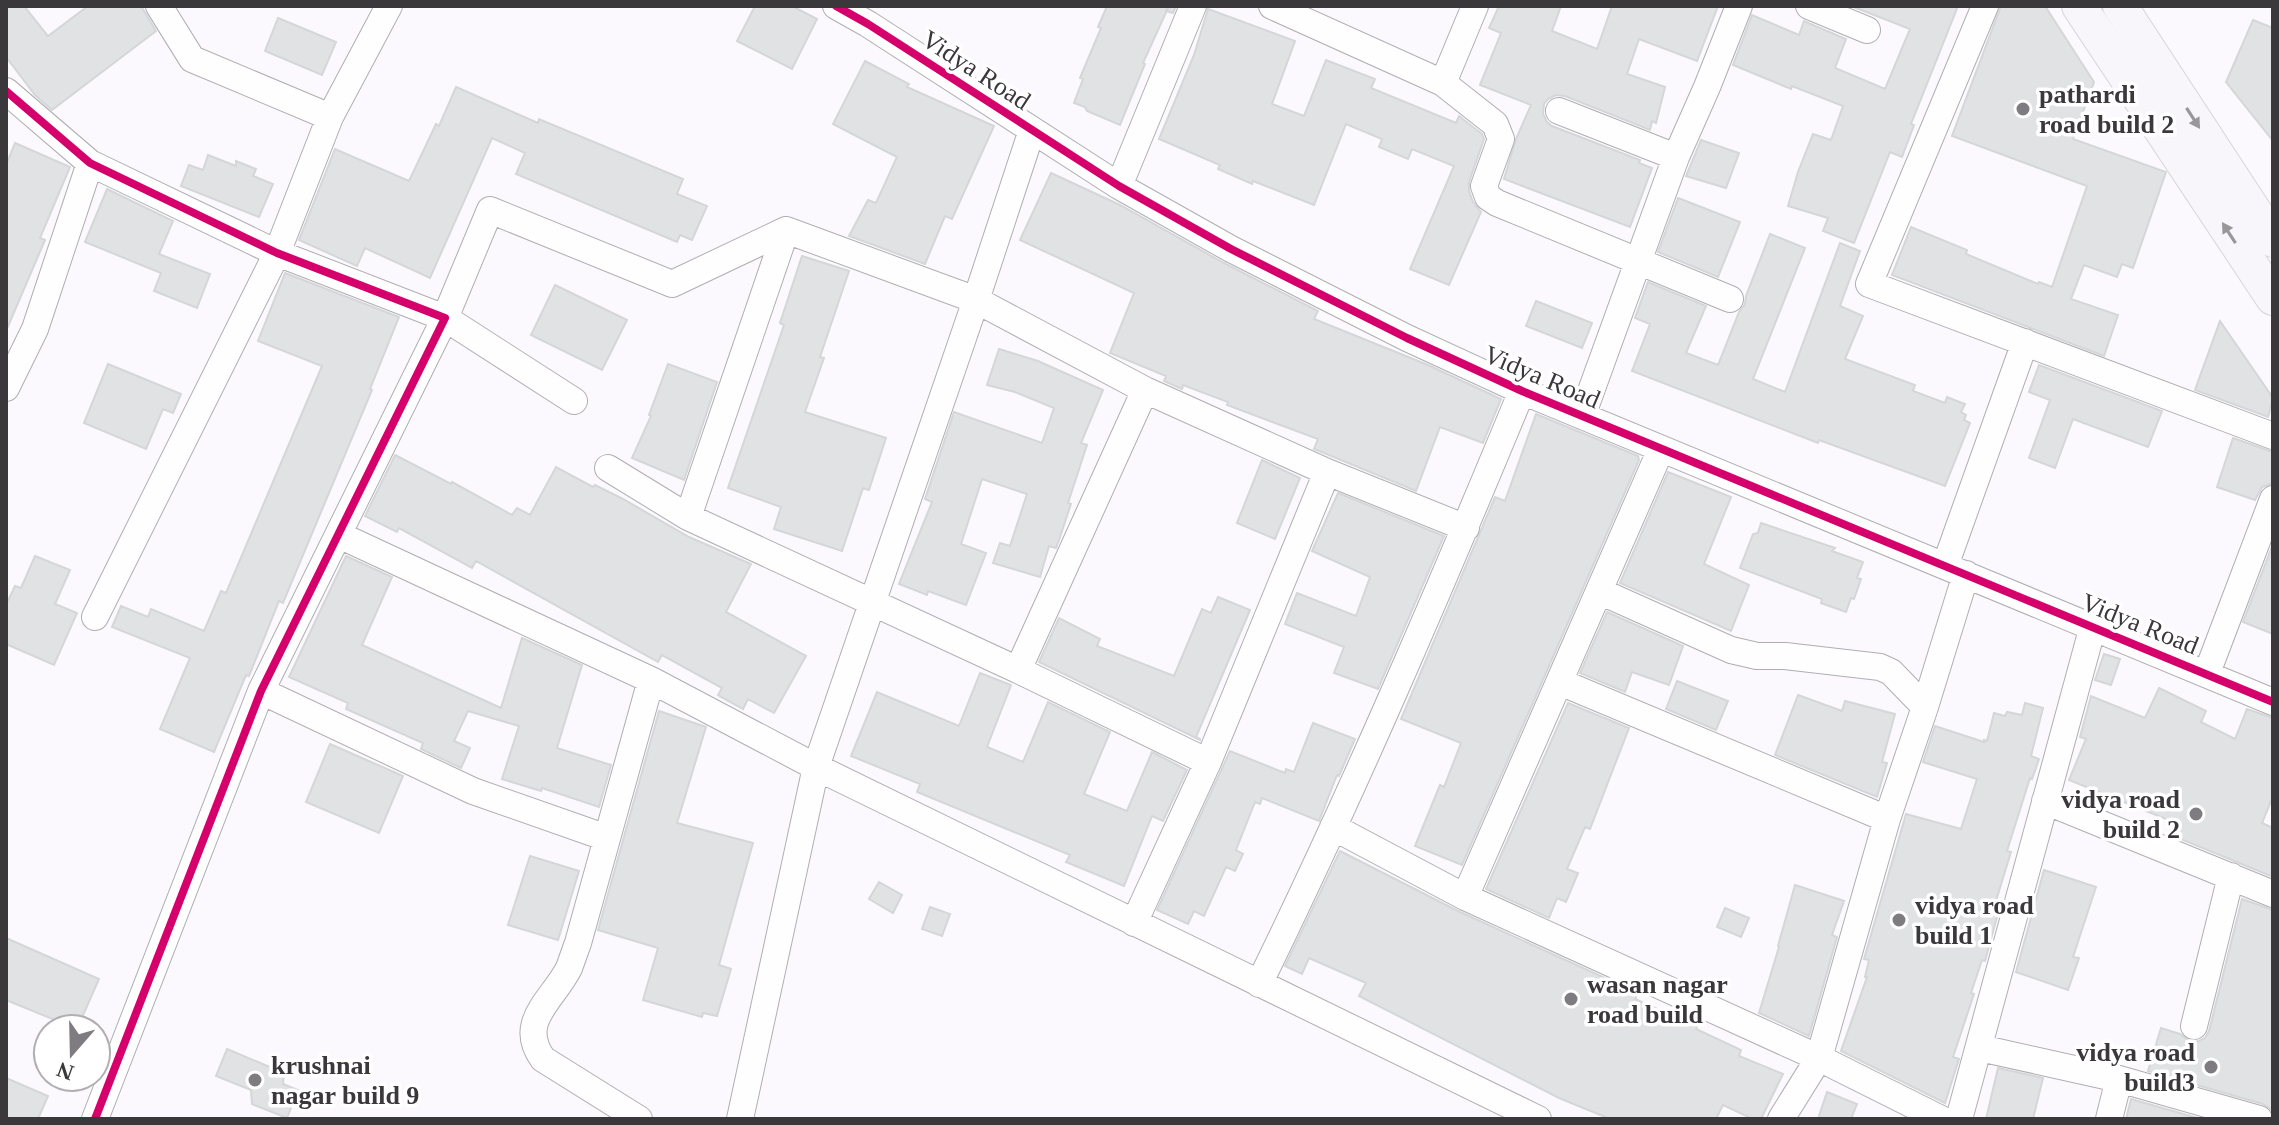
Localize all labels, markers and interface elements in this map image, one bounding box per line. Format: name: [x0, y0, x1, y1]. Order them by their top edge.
street label: Vidya Road: [916, 24, 1036, 116]
place label: pathardi road build 2: [2039, 80, 2174, 139]
marker: pathardi road build 2: [2014, 100, 2032, 118]
one-way arrow: [2186, 107, 2200, 129]
one-way arrow: [2222, 223, 2237, 244]
street label: Vidya Road: [1480, 340, 1604, 414]
street label: Vidya Road: [2077, 587, 2203, 661]
place label: vidya road build 2: [2061, 785, 2181, 844]
marker: vidya road build 2: [2187, 805, 2205, 823]
place label: vidya road build 1: [1915, 891, 2034, 950]
marker: vidya road build 1: [1890, 911, 1908, 929]
place label: wasan nagar road build: [1587, 970, 1728, 1029]
marker: wasan nagar road build: [1562, 990, 1580, 1008]
north arrow: [32, 1013, 112, 1093]
place label: vidya road build3: [2076, 1038, 2196, 1097]
place label: krushnai nagar build 9: [271, 1051, 419, 1110]
text: N: [53, 1057, 77, 1086]
marker: vidya road build3: [2202, 1058, 2220, 1076]
marker: krushnai nagar build 9: [246, 1071, 264, 1089]

